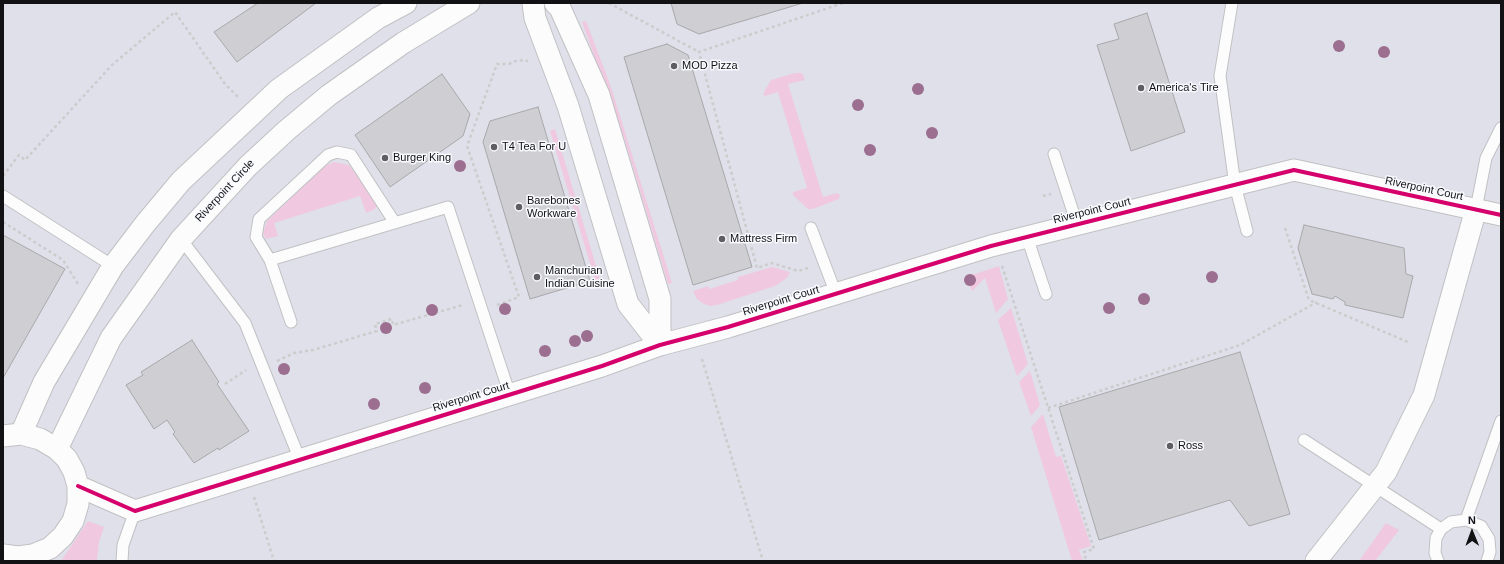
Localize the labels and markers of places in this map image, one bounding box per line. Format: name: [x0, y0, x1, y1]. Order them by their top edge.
place label: MOD Pizza: [682, 59, 738, 73]
marker: MOD Pizza: [669, 61, 679, 71]
place label: America's Tire: [1149, 81, 1219, 95]
marker: America's Tire: [1136, 83, 1146, 93]
place label: T4 Tea For U: [502, 140, 566, 154]
marker: T4 Tea For U: [489, 142, 499, 152]
place label: Burger King: [393, 151, 451, 165]
marker: Burger King: [380, 153, 390, 163]
place label: Barebones Workware: [527, 194, 580, 220]
marker: Barebones Workware: [514, 202, 524, 212]
place label: Mattress Firm: [730, 232, 797, 246]
marker: Mattress Firm: [717, 234, 727, 244]
place label: Manchurian Indian Cuisine: [545, 264, 615, 290]
marker: Manchurian Indian Cuisine: [532, 272, 542, 282]
place label: Ross: [1178, 439, 1203, 453]
marker: Ross: [1165, 441, 1175, 451]

